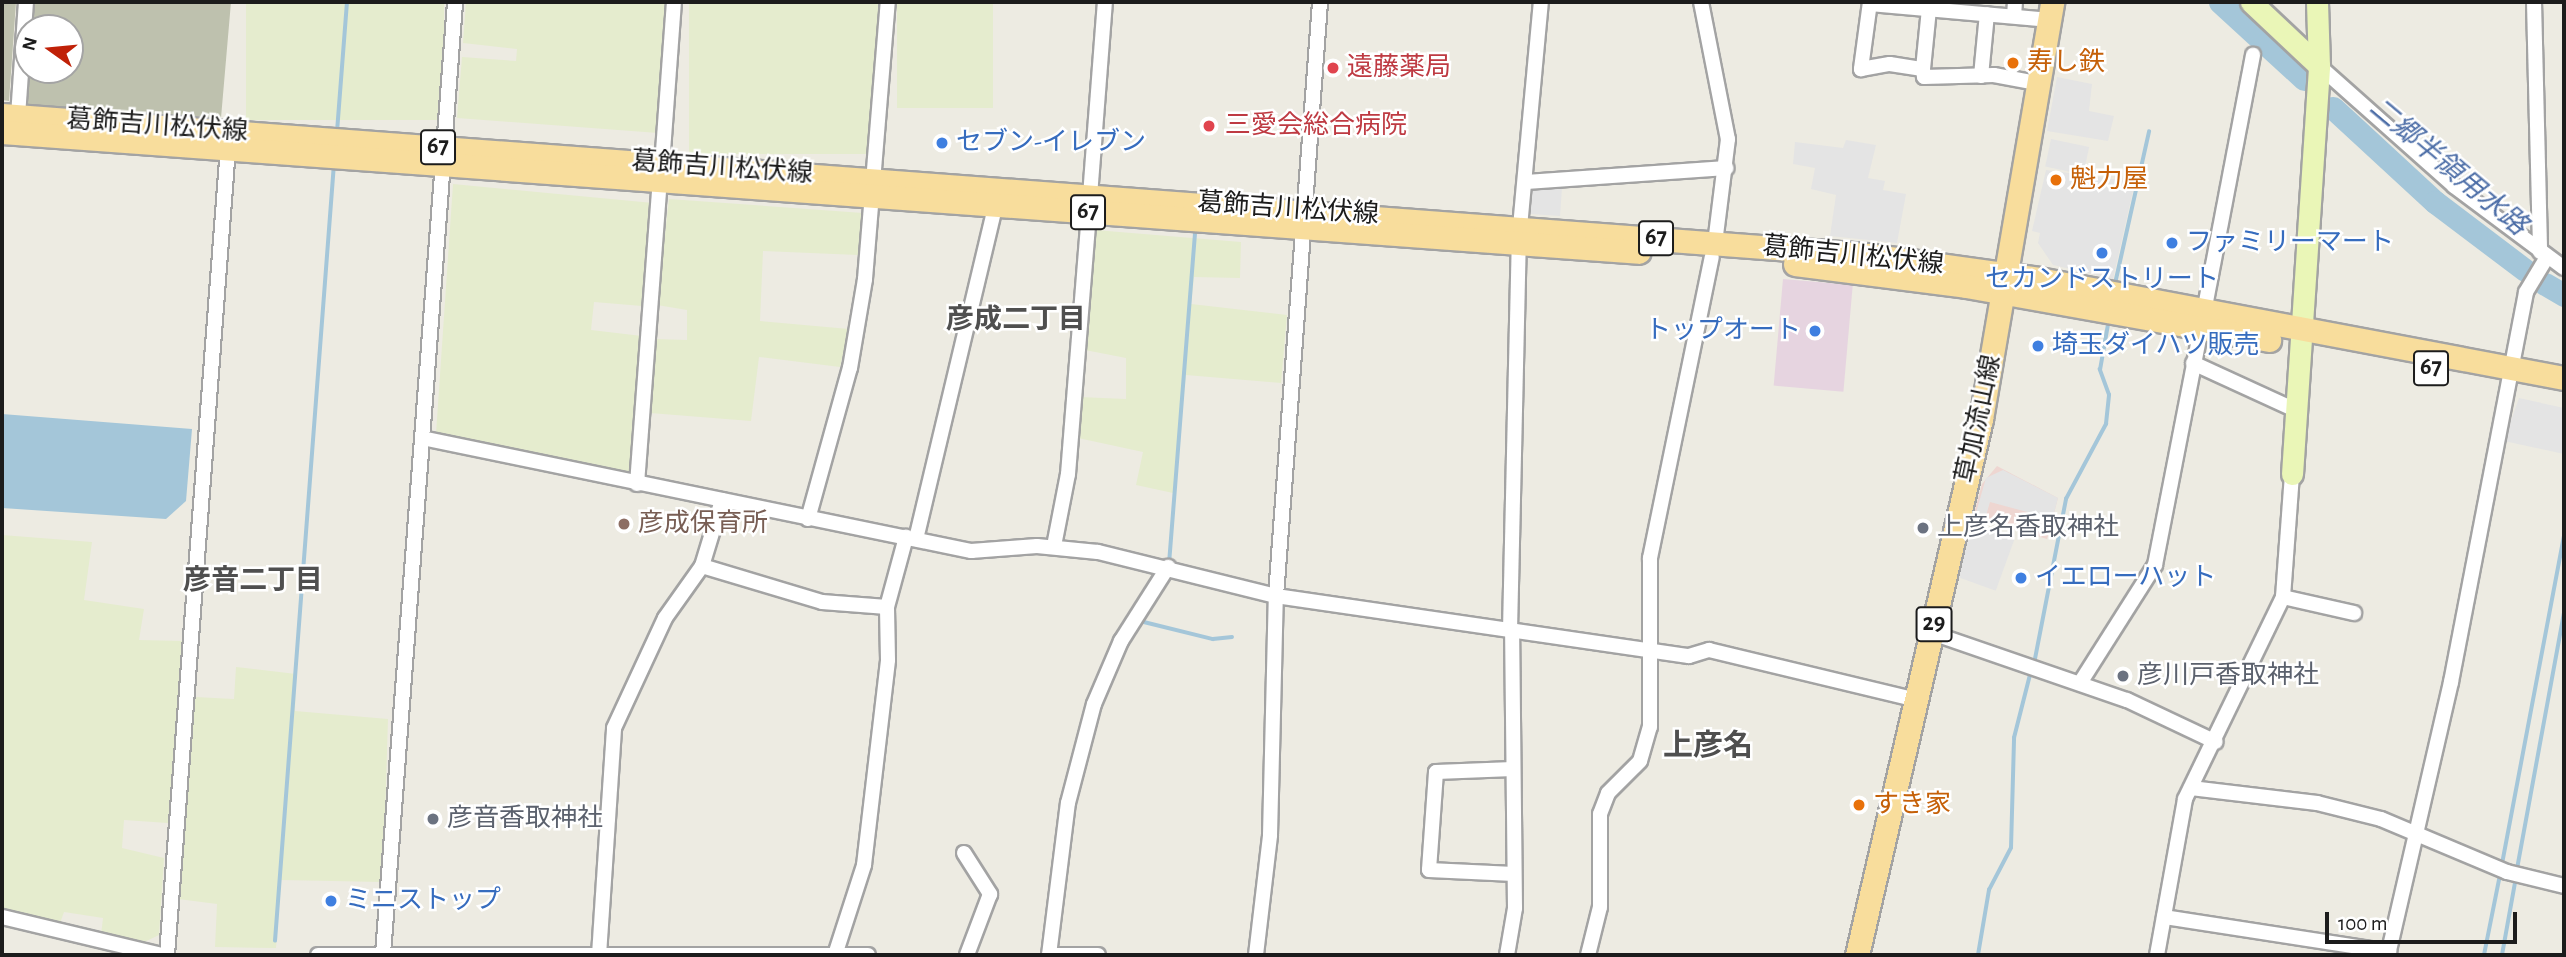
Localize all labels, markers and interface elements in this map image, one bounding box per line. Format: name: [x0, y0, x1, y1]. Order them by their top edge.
north arrow: [14, 14, 84, 84]
text: N: [19, 35, 41, 53]
place label: 寿し鉄: [2027, 47, 2105, 79]
place label: 遠藤薬局: [1347, 52, 1451, 84]
marker: 寿し鉄: [2005, 55, 2021, 71]
marker: 遠藤薬局: [1325, 60, 1341, 76]
water label: 二郷半領用水路: [2362, 91, 2534, 243]
street label: 葛飾吉川松伏線: [65, 104, 249, 148]
place label: 三愛会総合病院: [1225, 110, 1407, 142]
marker: 三愛会総合病院: [1199, 116, 1219, 136]
road number: 67: [419, 127, 457, 168]
place label: セブン-イレブン: [956, 127, 1146, 159]
marker: セブン-イレブン: [934, 135, 950, 151]
street label: 葛飾吉川松伏線: [630, 146, 814, 190]
place label: 魁力屋: [2070, 164, 2148, 196]
marker: 魁力屋: [2048, 172, 2064, 188]
street label: 葛飾吉川松伏線: [1196, 187, 1380, 231]
road number: 67: [1069, 192, 1107, 232]
road number: 67: [1637, 218, 1675, 258]
place label: ファミリーマート: [2186, 227, 2394, 259]
street label: 葛飾吉川松伏線: [1761, 231, 1945, 281]
marker: ファミリーマート: [2164, 235, 2180, 251]
marker: セカンドストリート: [2094, 245, 2110, 261]
place label: セカンドストリート: [1985, 264, 2219, 296]
district label: 彦成二丁目: [946, 303, 1086, 337]
place label: トップオート: [1645, 315, 1801, 347]
marker: トップオート: [1807, 323, 1823, 339]
place label: 埼玉ダイハツ販売: [2052, 330, 2260, 362]
marker: 埼玉ダイハツ販売: [2030, 338, 2046, 354]
road number: 67: [2412, 348, 2450, 388]
street label: 草加流山線: [1950, 352, 2008, 486]
place label: 彦成保育所: [638, 508, 768, 540]
place label: 上彦名香取神社: [1937, 512, 2119, 544]
marker: 彦成保育所: [616, 516, 632, 532]
marker: 上彦名香取神社: [1915, 520, 1931, 536]
place label: イエローハット: [2035, 562, 2217, 594]
district label: 彦音二丁目: [183, 564, 323, 598]
marker: イエローハット: [2013, 570, 2029, 586]
road number: 29: [1915, 604, 1953, 644]
place label: 彦川戸香取神社: [2137, 660, 2319, 692]
marker: 彦川戸香取神社: [2115, 668, 2131, 684]
district label: 上彦名: [1663, 728, 1753, 764]
place label: すき家: [1873, 789, 1951, 821]
marker: すき家: [1851, 797, 1867, 813]
place label: 彦音香取神社: [447, 803, 603, 835]
marker: 彦音香取神社: [425, 811, 441, 827]
place label: ミニストップ: [345, 885, 501, 917]
marker: ミニストップ: [323, 893, 339, 909]
scale bar: [2328, 898, 2520, 942]
text: 100 m: [2338, 913, 2388, 934]

